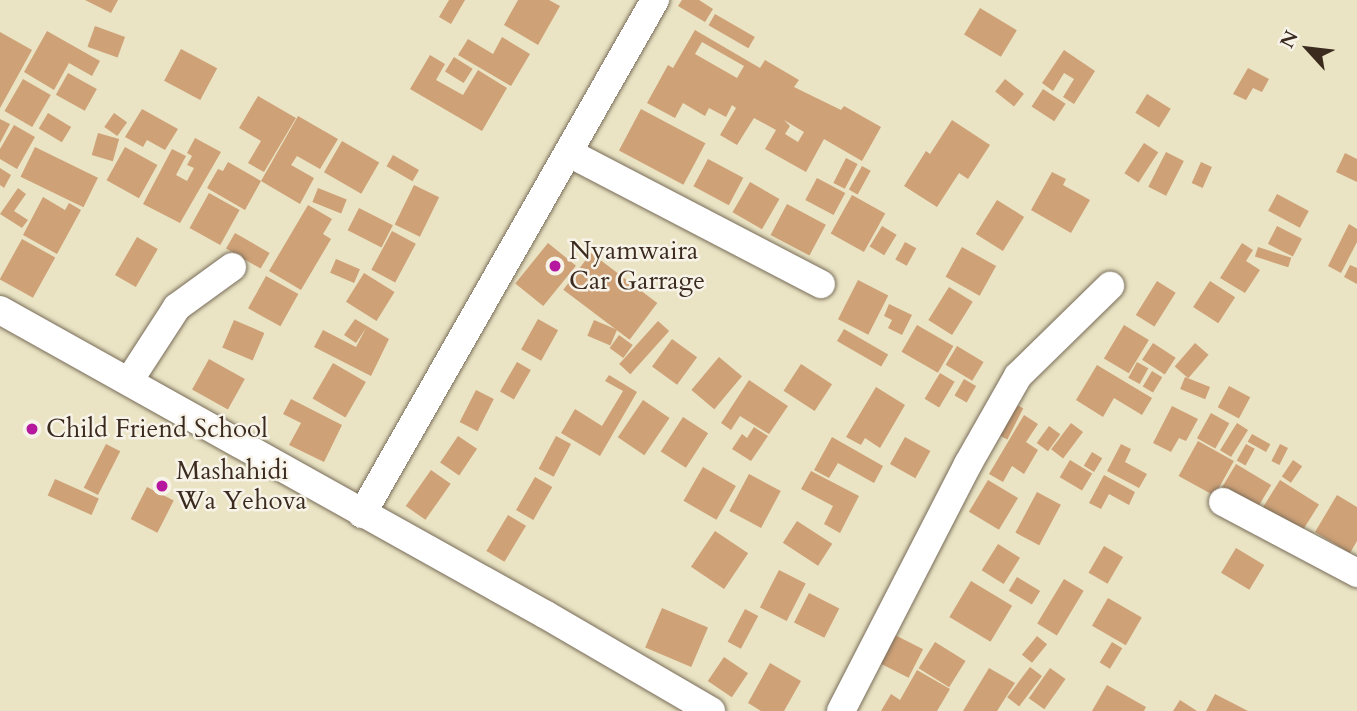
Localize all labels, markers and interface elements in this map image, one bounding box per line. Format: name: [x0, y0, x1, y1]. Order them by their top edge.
north arrow: [1273, 14, 1343, 84]
text: N: [1274, 26, 1305, 53]
place label: Nyamwaira Car Garrage: [569, 235, 705, 296]
marker: Nyamwaira Car Garrage: [547, 258, 563, 274]
place label: Child Friend School: [46, 413, 268, 445]
marker: Child Friend School: [24, 421, 40, 437]
place label: Mashahidi Wa Yehova: [176, 455, 307, 516]
marker: Mashahidi Wa Yehova: [154, 478, 170, 494]

